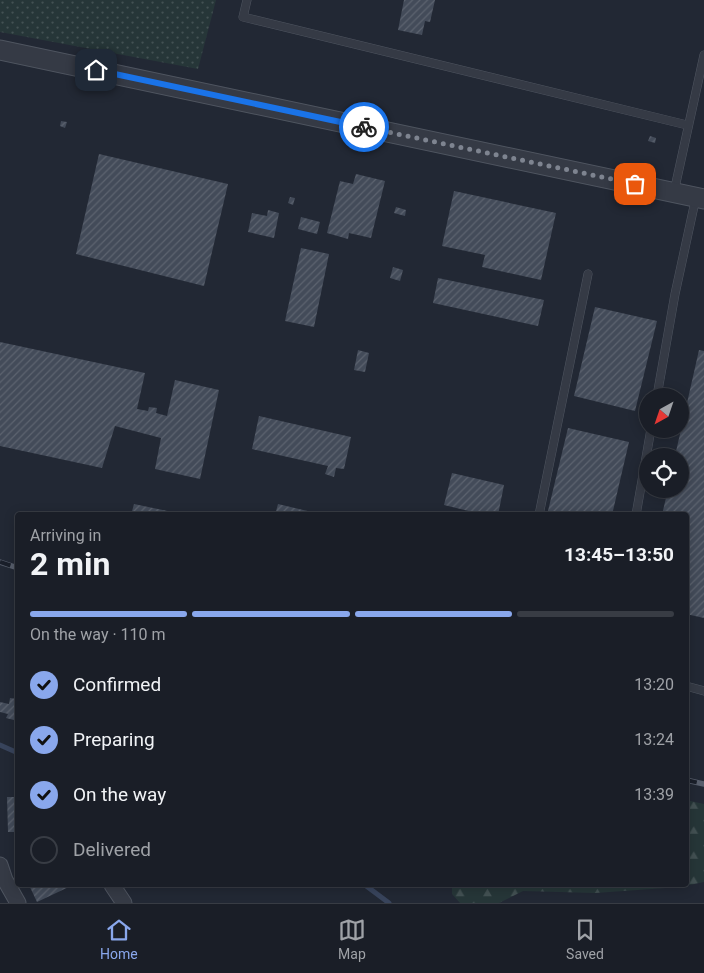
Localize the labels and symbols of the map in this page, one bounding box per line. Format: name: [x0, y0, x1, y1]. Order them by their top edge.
pin: [75, 49, 117, 91]
courier: [339, 102, 389, 152]
pin: [614, 163, 656, 205]
north arrow: [639, 388, 689, 438]

